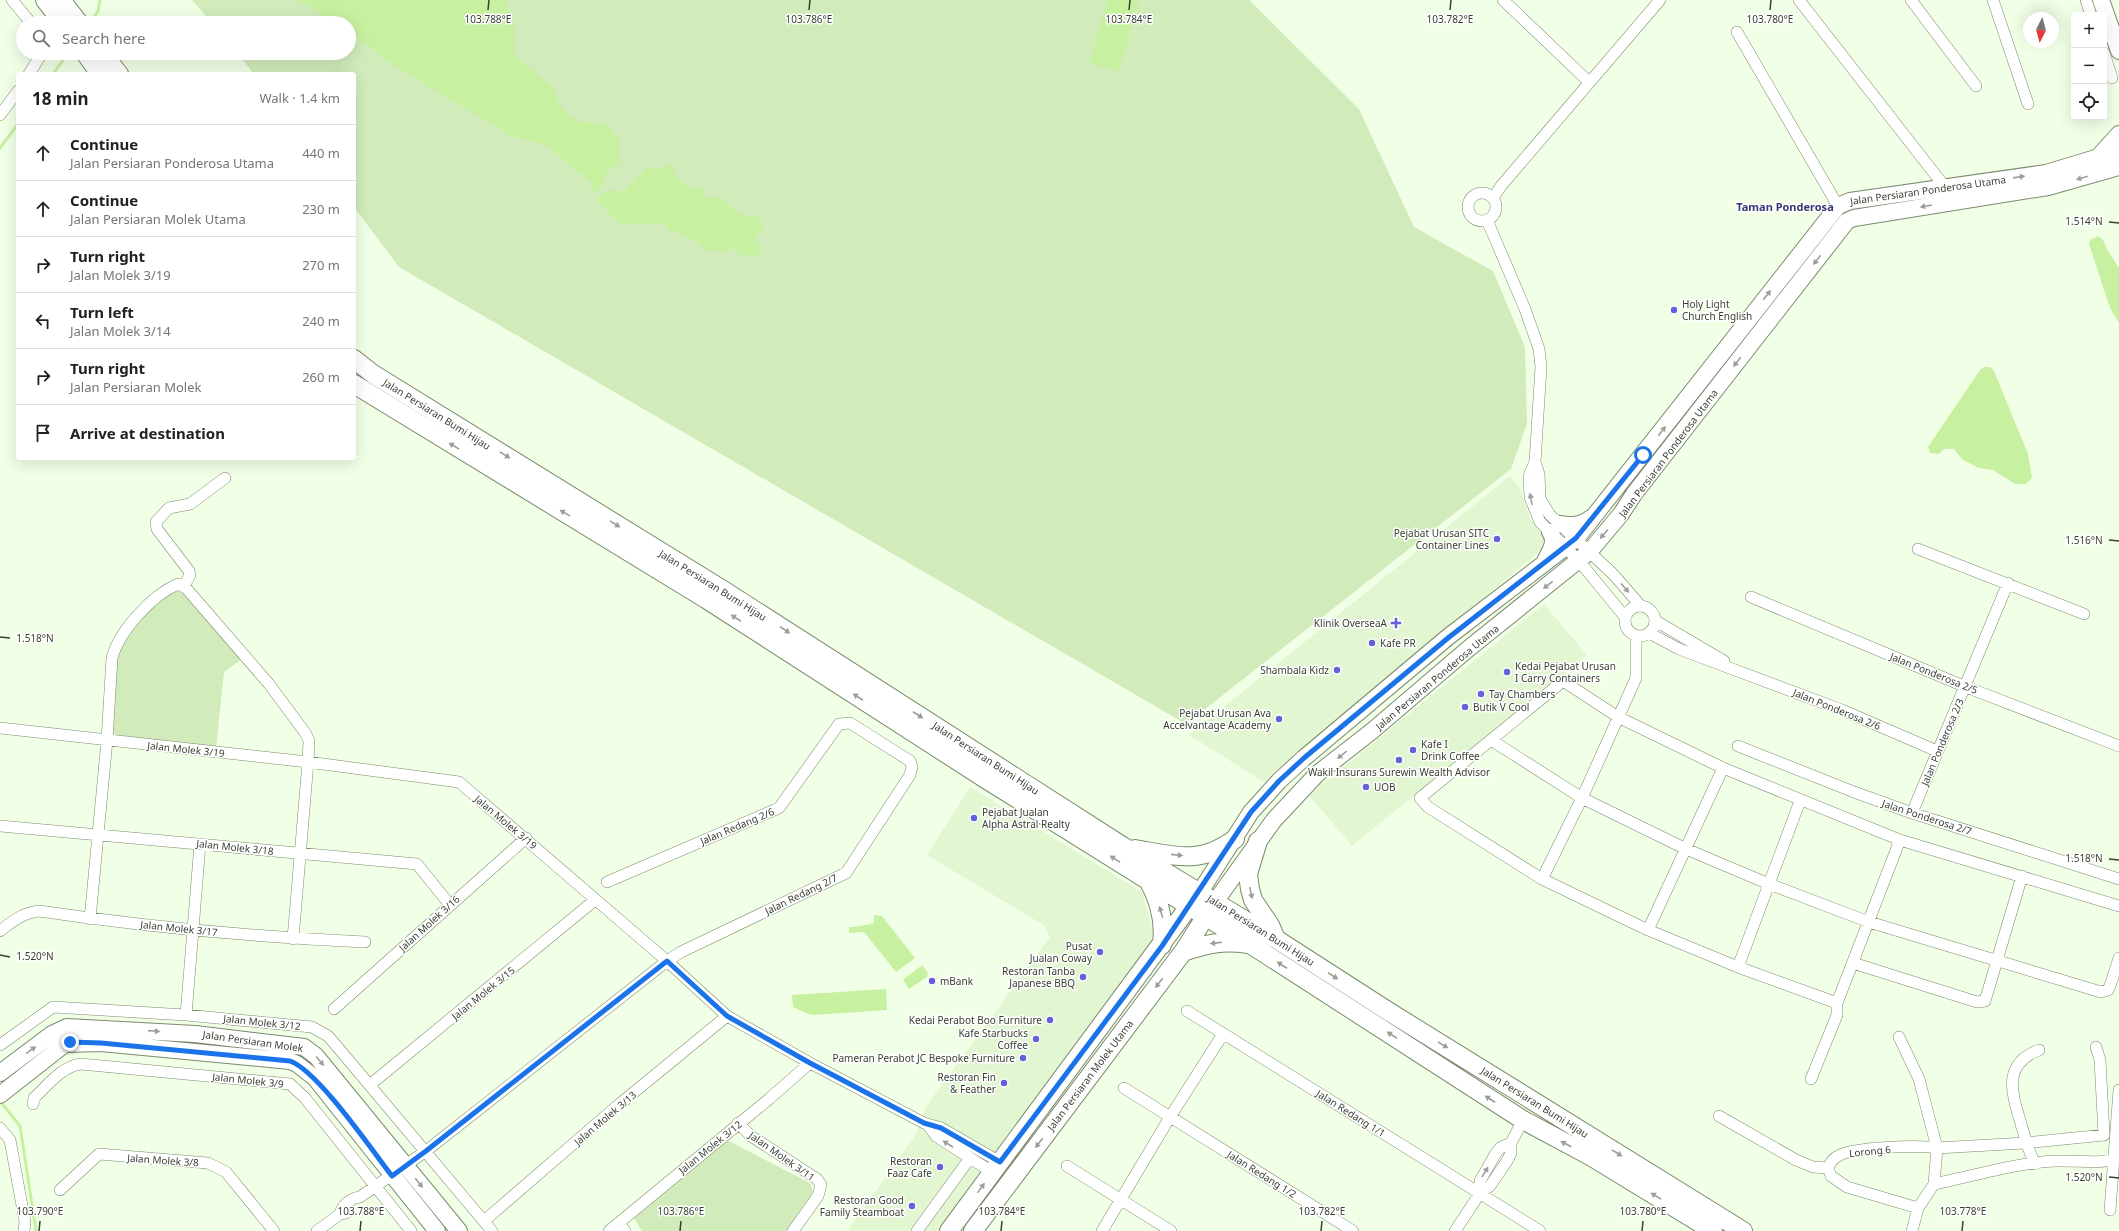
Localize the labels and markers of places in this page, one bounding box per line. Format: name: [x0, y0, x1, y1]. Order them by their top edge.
place label: Holy Light Church English: [1682, 297, 1752, 323]
marker: Holy Light Church English: [1669, 305, 1679, 315]
place label: Pejabat Urusan SITC Container Lines: [1394, 526, 1490, 552]
marker: Pejabat Urusan SITC Container Lines: [1492, 534, 1502, 544]
place label: Klinik OverseaA: [1314, 616, 1388, 630]
marker: Klinik OverseaA: [1390, 617, 1402, 629]
place label: Kafe PR: [1380, 636, 1417, 650]
marker: Kafe PR: [1367, 638, 1377, 648]
place label: Kedai Pejabat Urusan I Carry Containers: [1515, 659, 1616, 685]
place label: Shambala Kidz: [1260, 663, 1329, 677]
marker: Shambala Kidz: [1332, 665, 1342, 675]
marker: Kedai Pejabat Urusan I Carry Containers: [1502, 667, 1512, 677]
place label: Tay Chambers: [1489, 687, 1555, 701]
marker: Tay Chambers: [1476, 689, 1486, 699]
place label: Butik V Cool: [1473, 700, 1529, 714]
marker: Butik V Cool: [1460, 702, 1470, 712]
place label: Pejabat Urusan Ava Accelvantage Academy: [1163, 706, 1272, 732]
marker: Pejabat Urusan Ava Accelvantage Academy: [1274, 714, 1284, 724]
place label: Kafe I Drink Coffee: [1421, 737, 1480, 763]
marker: Kafe I Drink Coffee: [1408, 745, 1418, 755]
marker: Wakil Insurans Surewin Wealth Advisor: [1394, 755, 1404, 765]
place label: Wakil Insurans Surewin Wealth Advisor: [1308, 765, 1490, 779]
place label: UOB: [1374, 780, 1396, 794]
marker: UOB: [1361, 782, 1371, 792]
place label: Pejabat Jualan Alpha Astral Realty: [982, 805, 1071, 831]
marker: Pejabat Jualan Alpha Astral Realty: [969, 813, 979, 823]
place label: Pusat Jualan Coway: [1029, 939, 1093, 965]
marker: Pusat Jualan Coway: [1095, 947, 1105, 957]
place label: Restoran Tanba Japanese BBQ: [1002, 964, 1075, 990]
marker: Restoran Tanba Japanese BBQ: [1078, 972, 1088, 982]
place label: mBank: [940, 974, 974, 988]
marker: mBank: [927, 976, 937, 986]
place label: Kedai Perabot Boo Furniture: [909, 1013, 1042, 1027]
marker: Kedai Perabot Boo Furniture: [1045, 1015, 1055, 1025]
place label: Kafe Starbucks Coffee: [958, 1026, 1028, 1052]
marker: Kafe Starbucks Coffee: [1031, 1034, 1041, 1044]
place label: Pameran Perabot JC Bespoke Furniture: [832, 1051, 1015, 1065]
marker: Pameran Perabot JC Bespoke Furniture: [1018, 1053, 1028, 1063]
place label: Restoran Fin & Feather: [937, 1070, 996, 1096]
marker: Restoran Fin & Feather: [999, 1078, 1009, 1088]
place label: Restoran Faaz Cafe: [887, 1154, 932, 1180]
marker: Restoran Faaz Cafe: [935, 1162, 945, 1172]
place label: Restoran Good Family Steamboat: [820, 1193, 904, 1219]
marker: Restoran Good Family Steamboat: [907, 1201, 917, 1211]

